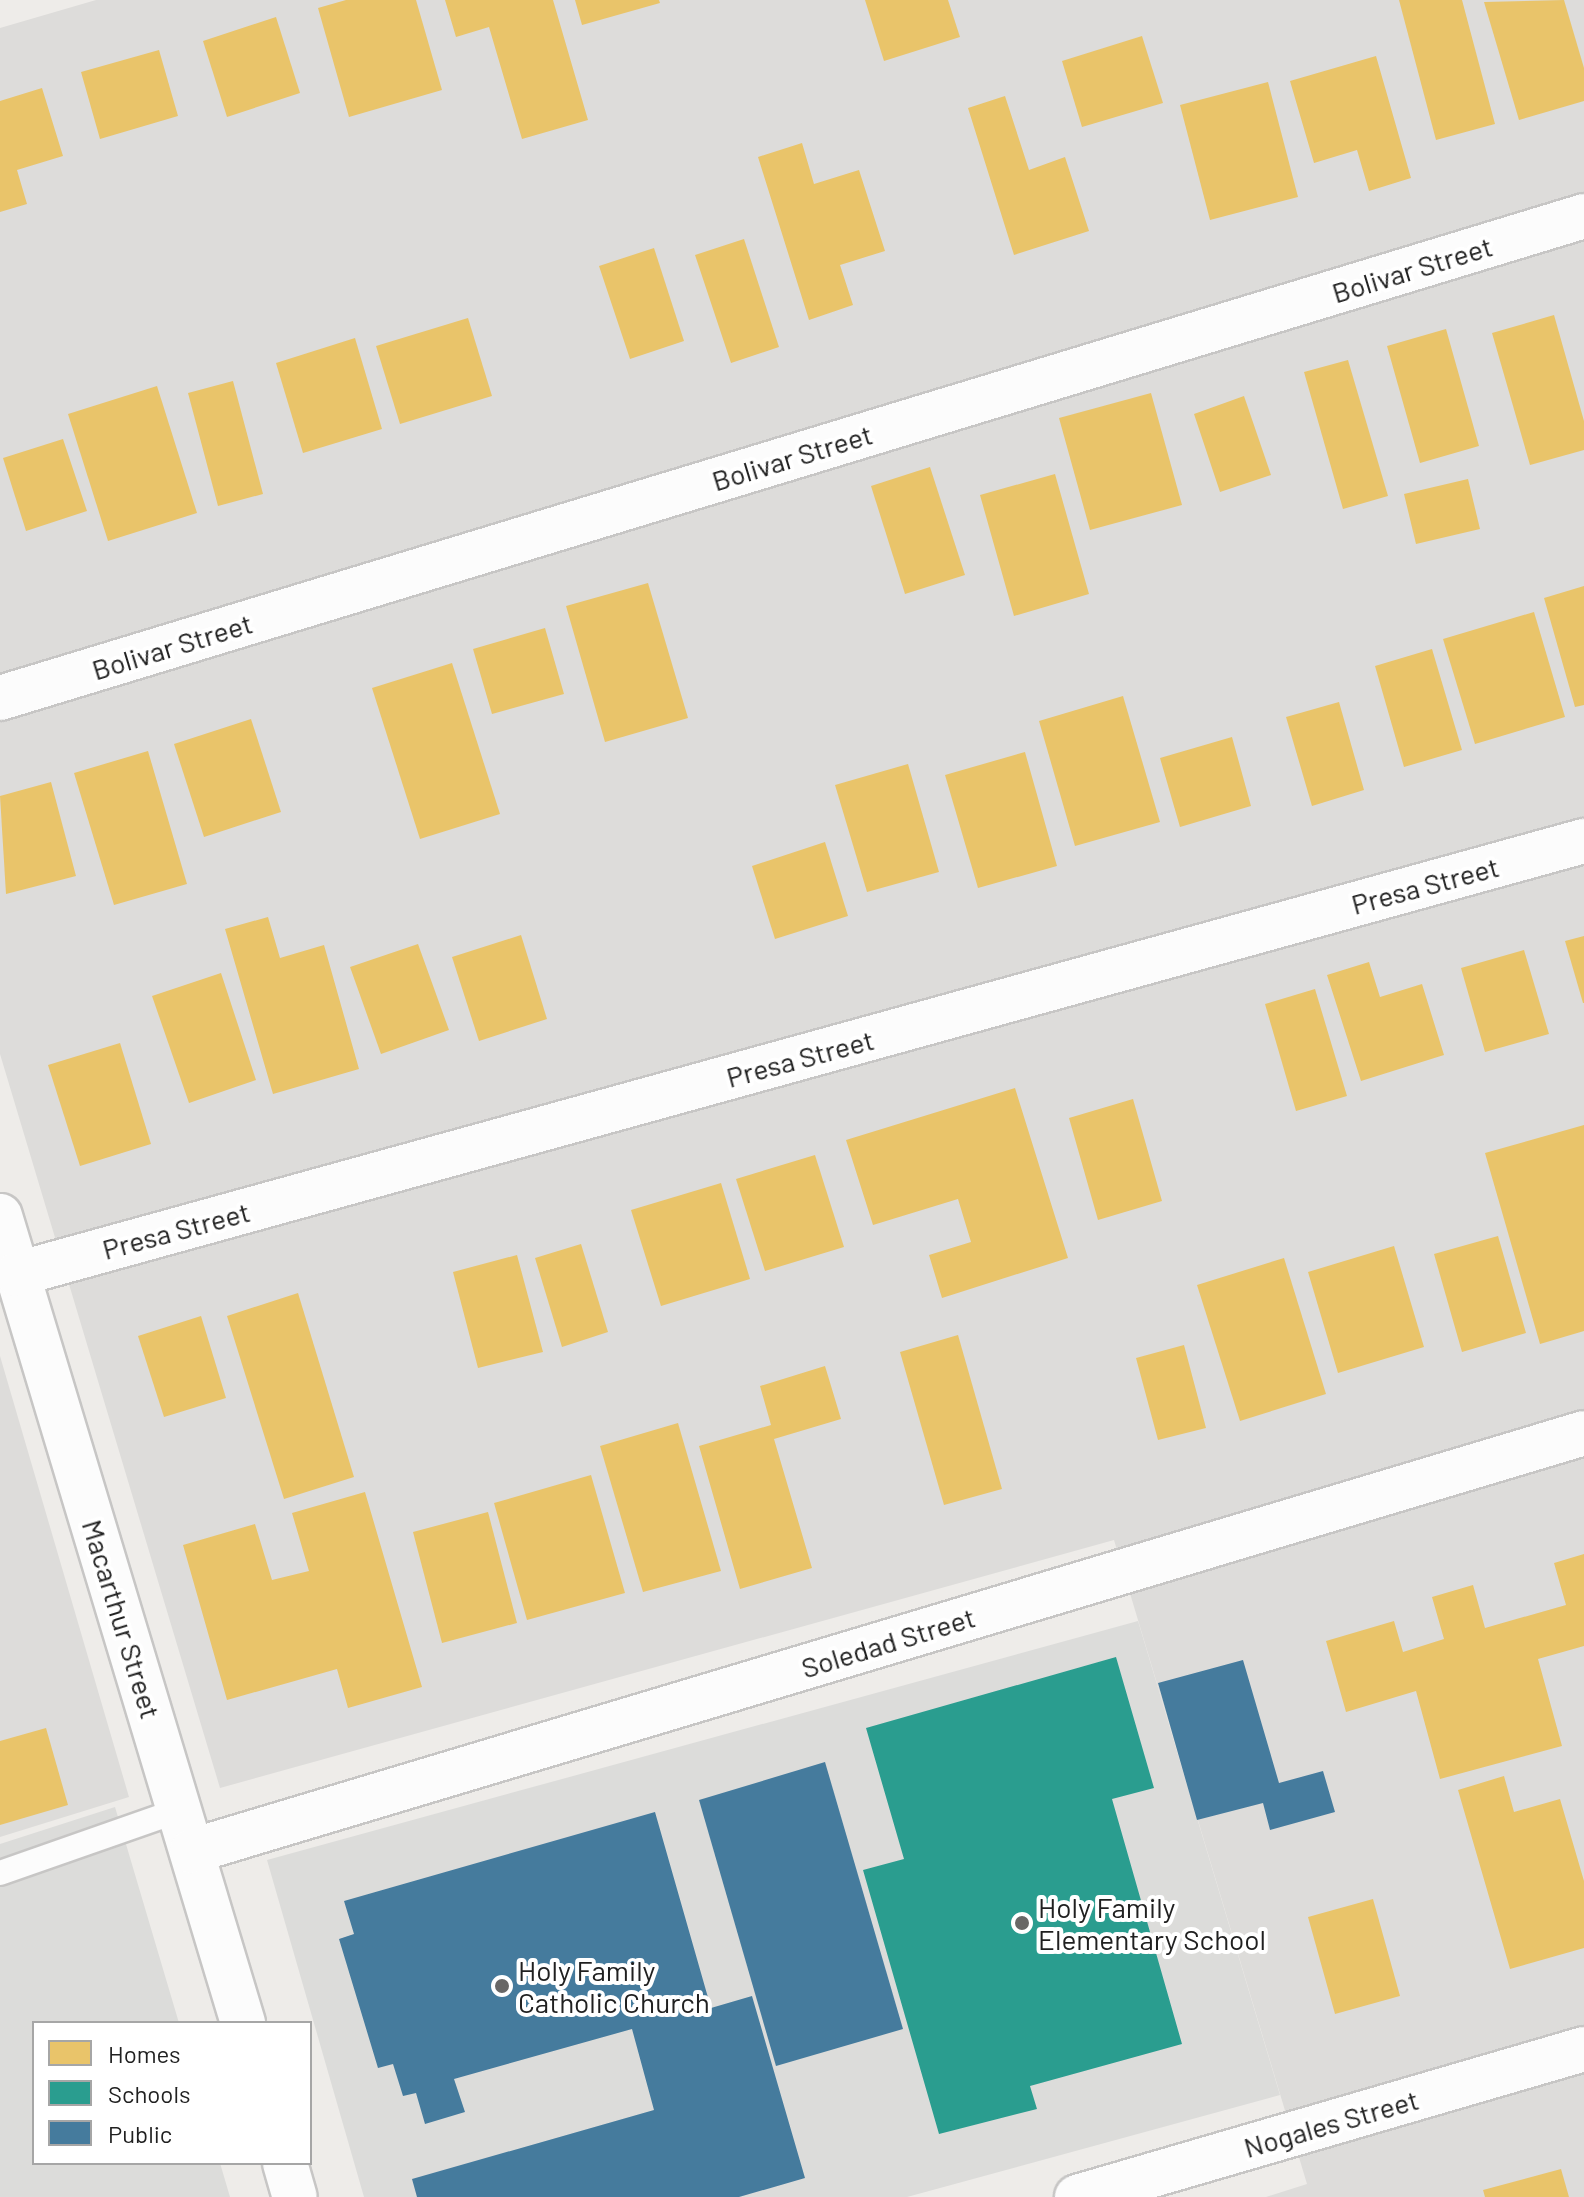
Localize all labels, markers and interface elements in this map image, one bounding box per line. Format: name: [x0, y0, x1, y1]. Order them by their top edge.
street label: Bolivar Street: [1328, 229, 1496, 309]
street label: Bolivar Street: [708, 417, 876, 497]
street label: Bolivar Street: [88, 606, 256, 686]
street label: Presa Street: [1348, 849, 1502, 921]
street label: Presa Street: [723, 1022, 877, 1094]
street label: Presa Street: [99, 1194, 253, 1266]
street label: Macarthur Street: [76, 1515, 168, 1723]
street label: Soledad Street: [797, 1600, 979, 1684]
place label: Holy Family Elementary School: [1038, 1890, 1266, 1956]
marker: Holy Family Elementary School: [1013, 1914, 1031, 1932]
place label: Holy Family Catholic Church: [518, 1953, 710, 2019]
marker: Holy Family Catholic Church: [493, 1977, 511, 1995]
legend: [32, 2021, 312, 2165]
text: Homes: [108, 2039, 181, 2068]
text: Schools: [108, 2079, 191, 2108]
street label: Nogales Street: [1240, 2082, 1422, 2164]
text: Public: [108, 2119, 172, 2148]

